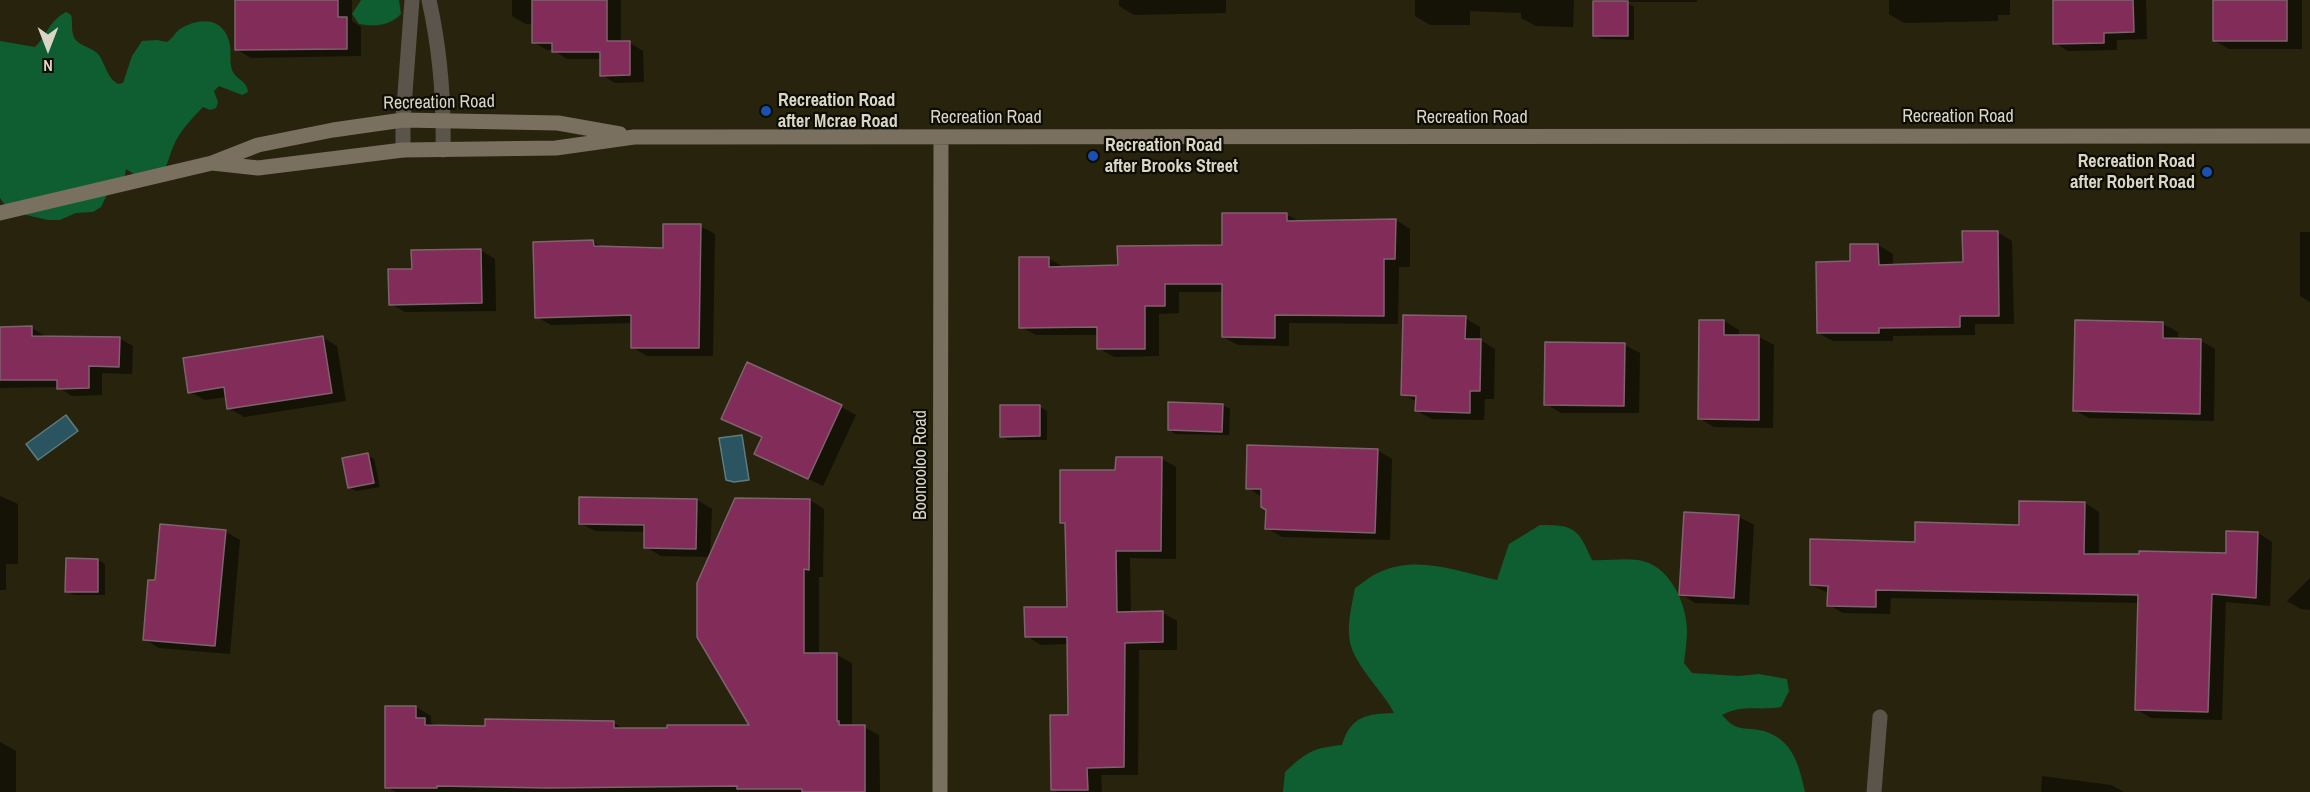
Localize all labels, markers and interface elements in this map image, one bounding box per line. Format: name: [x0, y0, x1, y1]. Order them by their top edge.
north arrow: [18, 18, 78, 78]
text: N: [43, 55, 53, 77]
place label: Recreation Road after Mcrae Road: [778, 90, 898, 132]
street label: Recreation Road: [383, 91, 495, 115]
marker: Recreation Road after Mcrae Road: [759, 104, 773, 118]
street label: Recreation Road: [1902, 106, 2014, 128]
street label: Recreation Road: [930, 107, 1042, 129]
street label: Recreation Road: [1416, 107, 1528, 129]
place label: Recreation Road after Brooks Street: [1105, 135, 1238, 178]
marker: Recreation Road after Brooks Street: [1086, 149, 1100, 163]
place label: Recreation Road after Robert Road: [2070, 151, 2195, 194]
marker: Recreation Road after Robert Road: [2200, 165, 2214, 179]
street label: Boonooloo Road: [910, 410, 932, 520]

